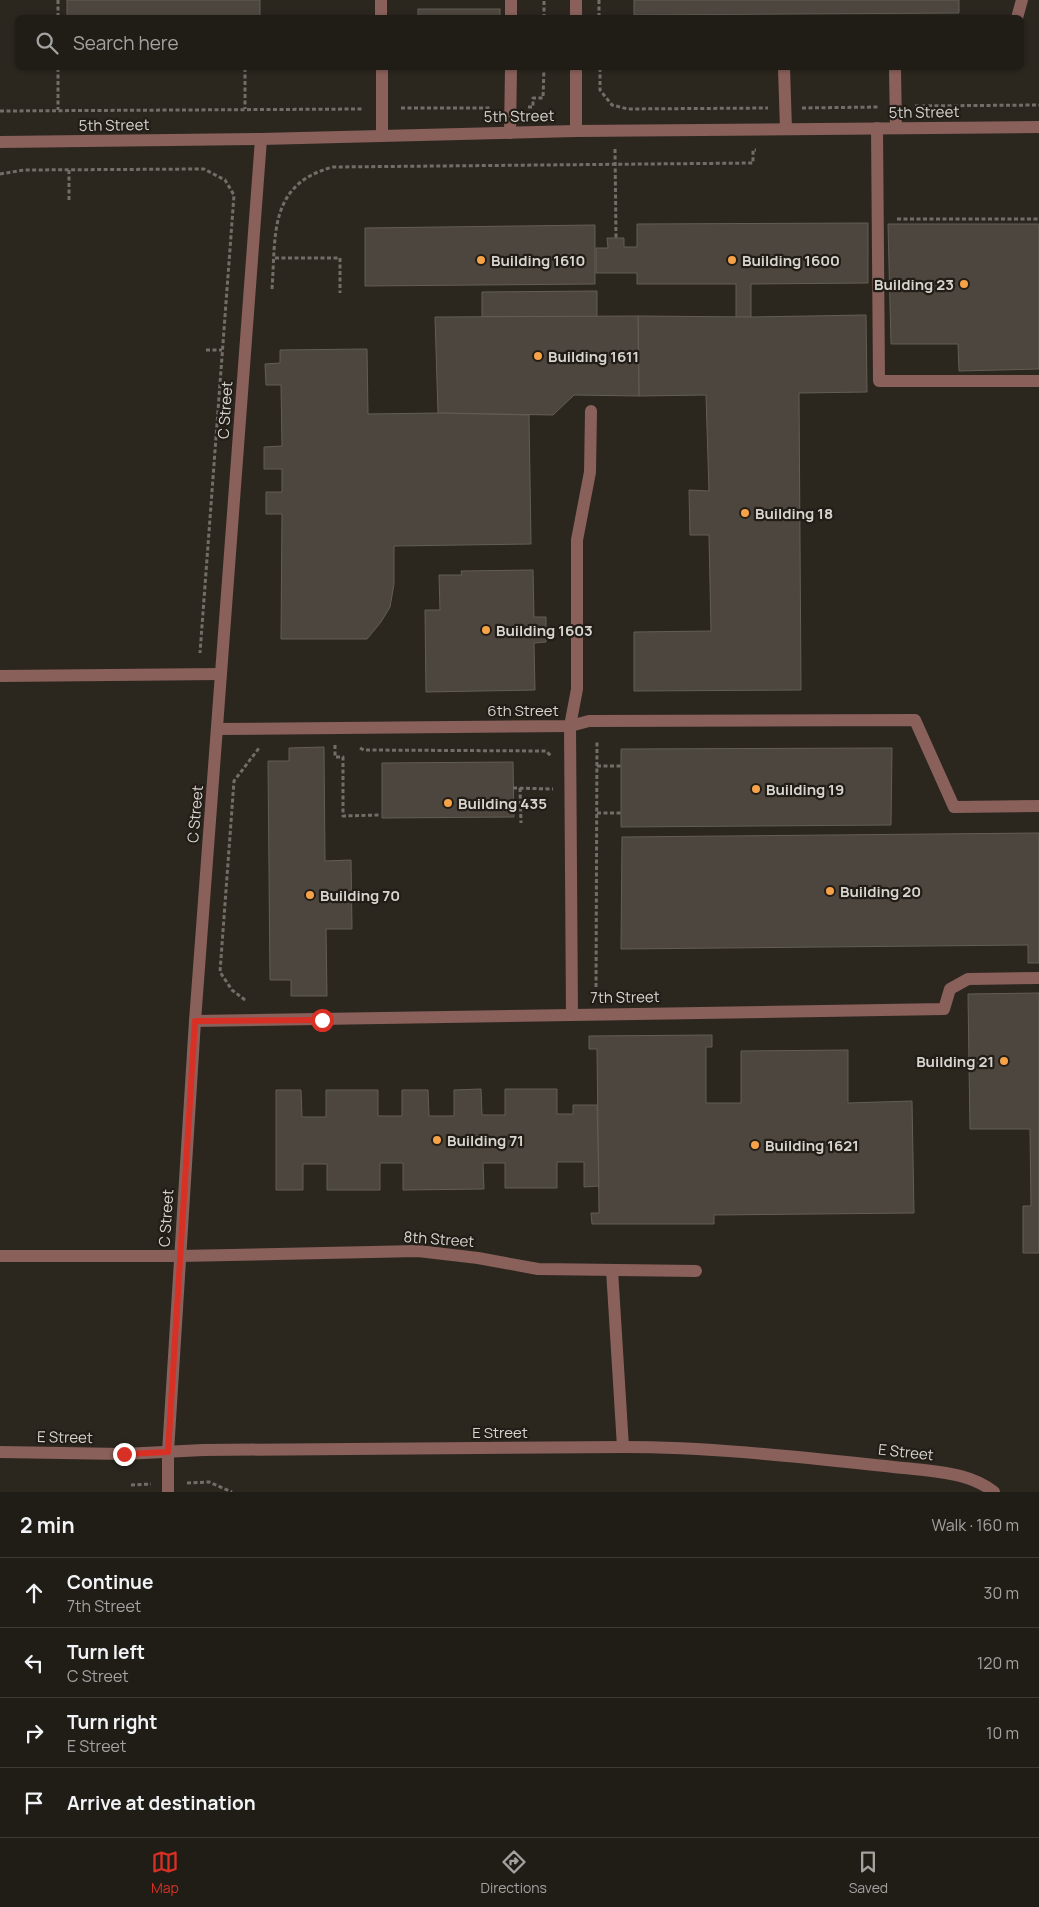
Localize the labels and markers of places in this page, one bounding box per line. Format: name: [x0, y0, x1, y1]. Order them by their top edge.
place label: Building 1610: [491, 250, 585, 271]
place label: Building 1600: [742, 250, 840, 271]
marker: Building 1610: [475, 254, 487, 266]
marker: Building 1600: [726, 254, 738, 266]
place label: Building 23: [874, 274, 954, 295]
marker: Building 23: [958, 278, 970, 290]
place label: Building 1611: [548, 346, 639, 367]
marker: Building 1611: [532, 350, 544, 362]
place label: Building 18: [755, 503, 833, 524]
marker: Building 18: [739, 507, 751, 519]
place label: Building 1603: [496, 620, 593, 641]
marker: Building 1603: [480, 624, 492, 636]
place label: Building 19: [766, 779, 844, 800]
marker: Building 19: [750, 783, 762, 795]
place label: Building 435: [458, 793, 547, 814]
marker: Building 435: [442, 797, 454, 809]
place label: Building 20: [840, 881, 921, 902]
place label: Building 70: [320, 885, 400, 906]
marker: Building 20: [824, 885, 836, 897]
marker: Building 70: [304, 889, 316, 901]
place label: Building 21: [916, 1051, 994, 1072]
marker: Building 21: [998, 1055, 1010, 1067]
place label: Building 71: [447, 1130, 524, 1151]
marker: Building 71: [431, 1134, 443, 1146]
place label: Building 1621: [765, 1135, 859, 1156]
marker: Building 1621: [749, 1139, 761, 1151]

